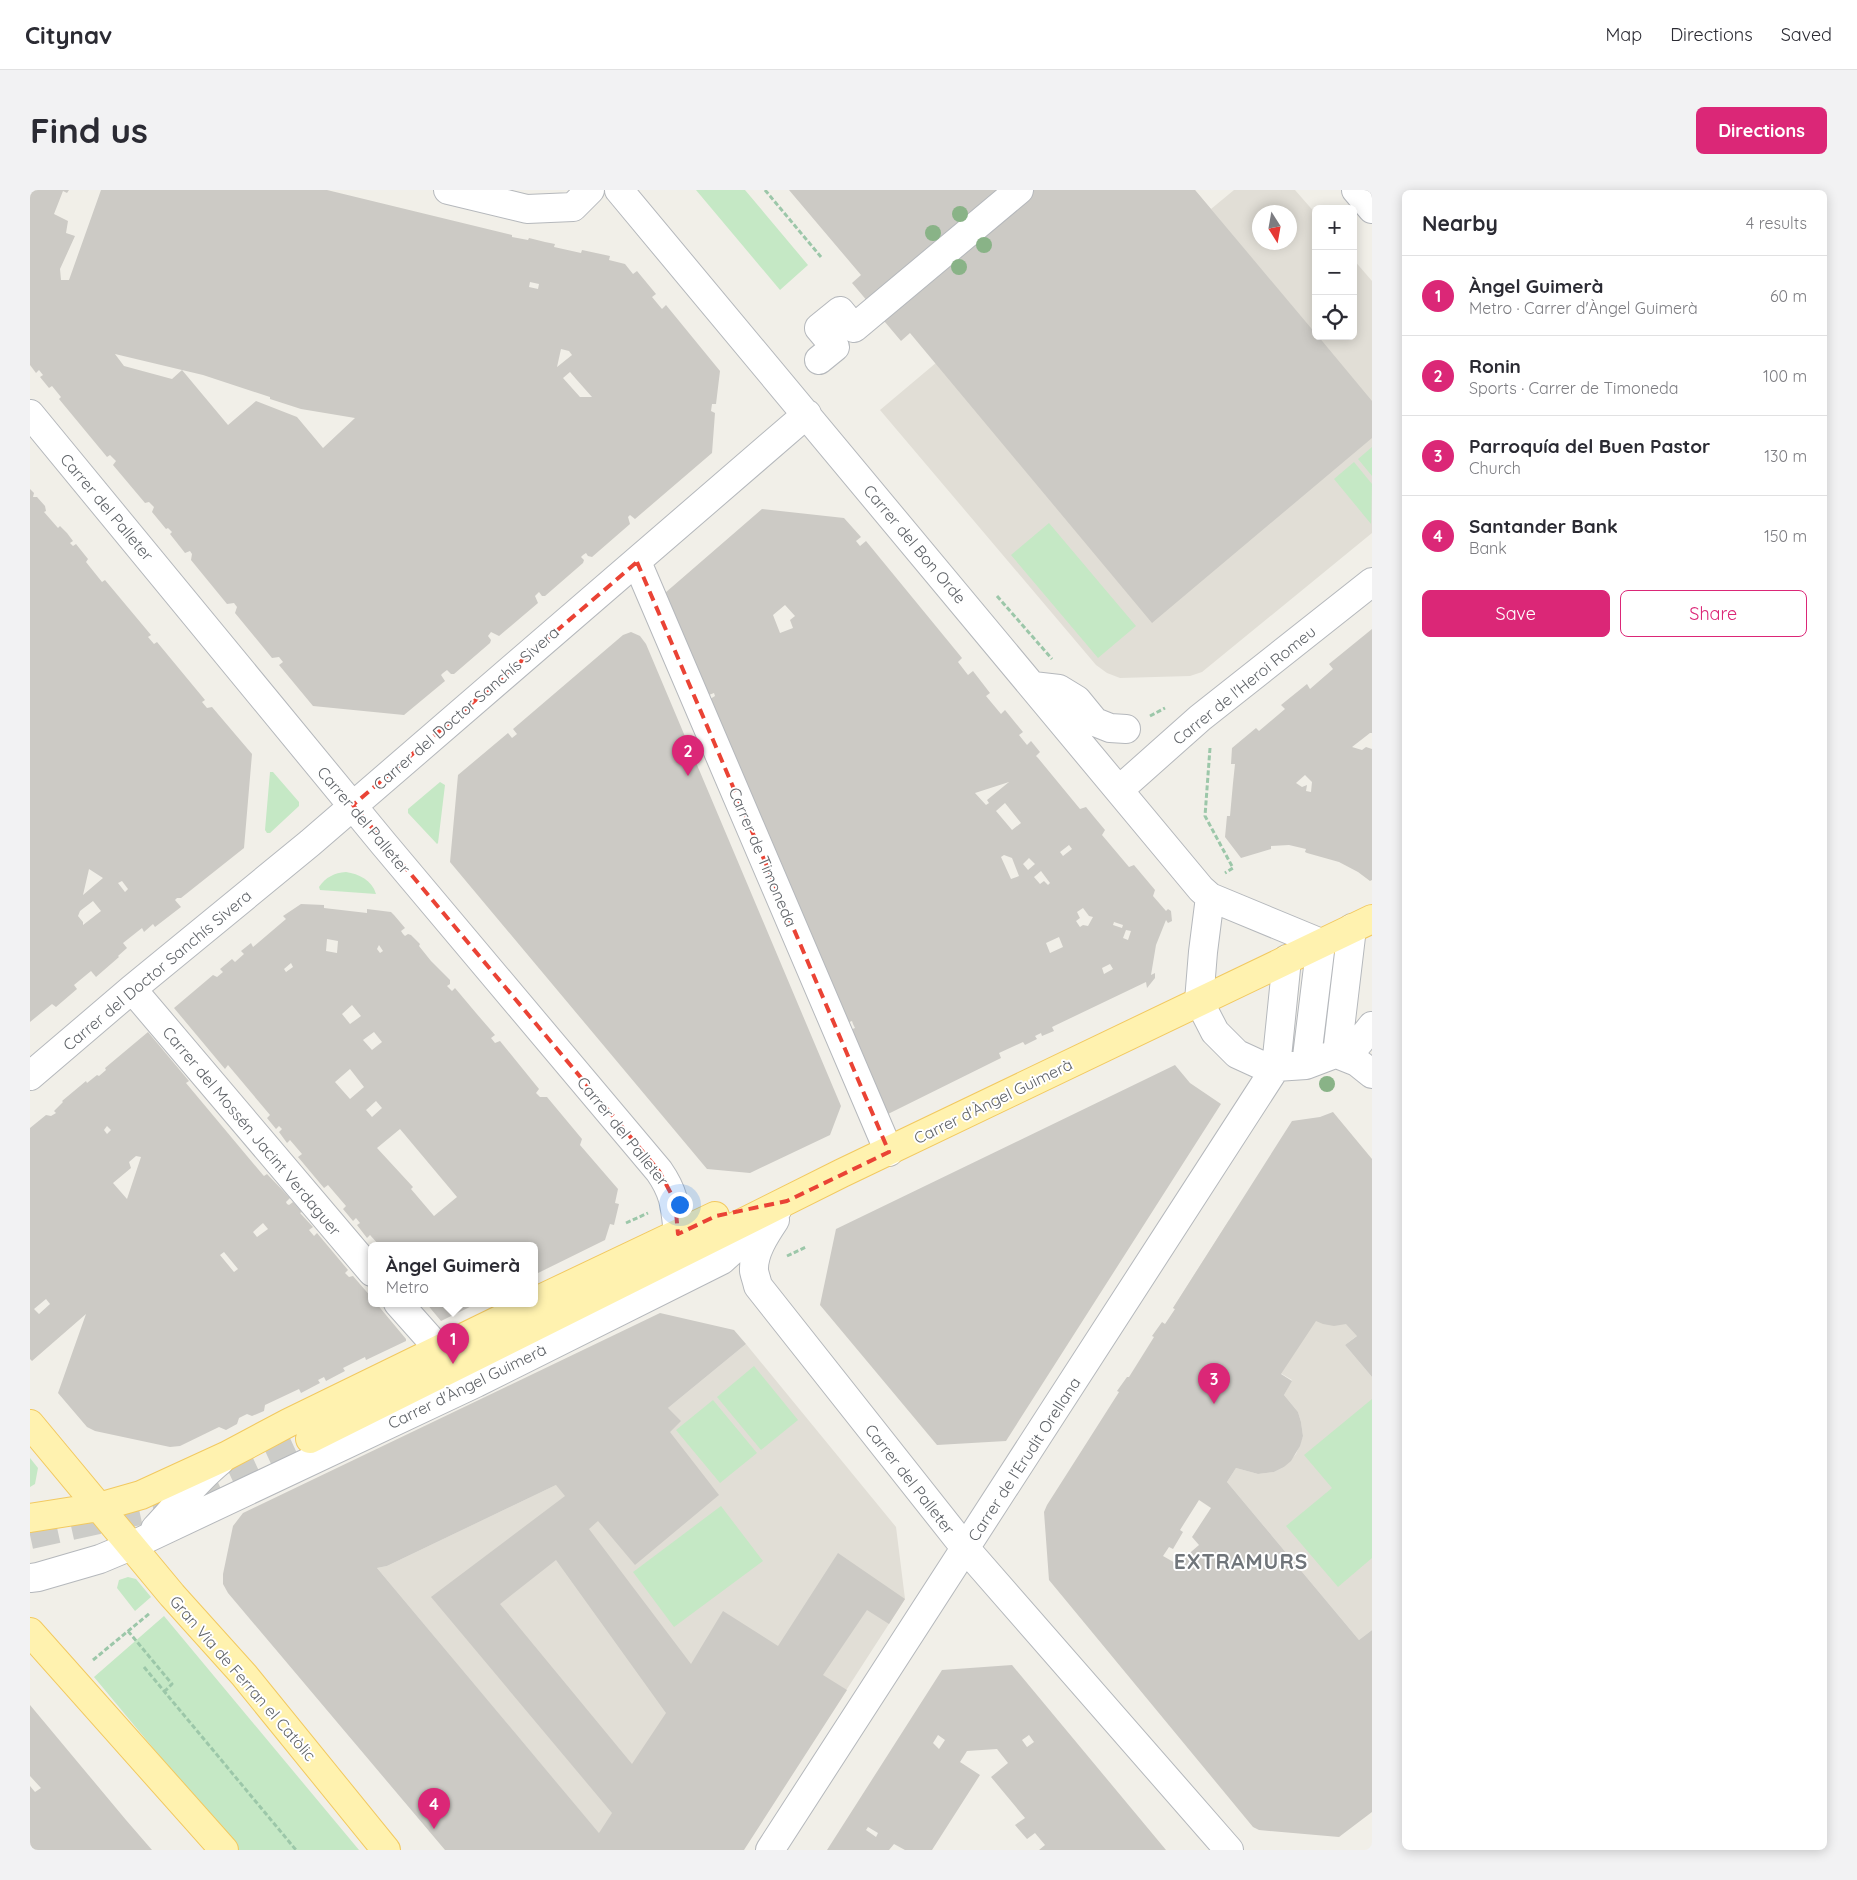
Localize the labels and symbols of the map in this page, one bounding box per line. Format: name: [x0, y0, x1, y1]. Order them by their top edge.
north arrow: [1252, 205, 1297, 250]
street label: Carrer del Palleter: [56, 449, 158, 565]
street label: Carrer del Bon Orde: [859, 481, 971, 607]
street label: Carrer de l'Heroi Romeu: [1168, 621, 1320, 749]
street label: Carrer del Doctor Sanchís Sivera: [369, 622, 563, 794]
pin: 2: [672, 735, 704, 776]
street label: Carrer del Palleter: [313, 762, 415, 878]
street label: Carrer de Timoneda: [725, 784, 801, 930]
street label: Carrer del Doctor Sanchís Sivera: [59, 885, 255, 1055]
street label: Carrer del Mossén Jacint Verdaguer: [158, 1022, 346, 1240]
street label: Carrer d'Àngel Guimerà: [911, 1054, 1075, 1148]
street label: Carrer del Palleter: [573, 1072, 673, 1190]
your location: [667, 1192, 693, 1218]
pin: 1: [437, 1323, 469, 1364]
street label: Carrer d'Àngel Guimerà: [385, 1339, 549, 1433]
pin: 3: [1198, 1363, 1230, 1404]
street label: Carrer de l’Erudit Orellana: [963, 1373, 1085, 1545]
street label: Carrer del Palleter: [861, 1420, 959, 1538]
district label: EXTRAMURS: [1174, 1548, 1308, 1574]
street label: Gran Via de Ferran el Catòlic: [166, 1591, 320, 1765]
pin: 4: [418, 1788, 450, 1829]

